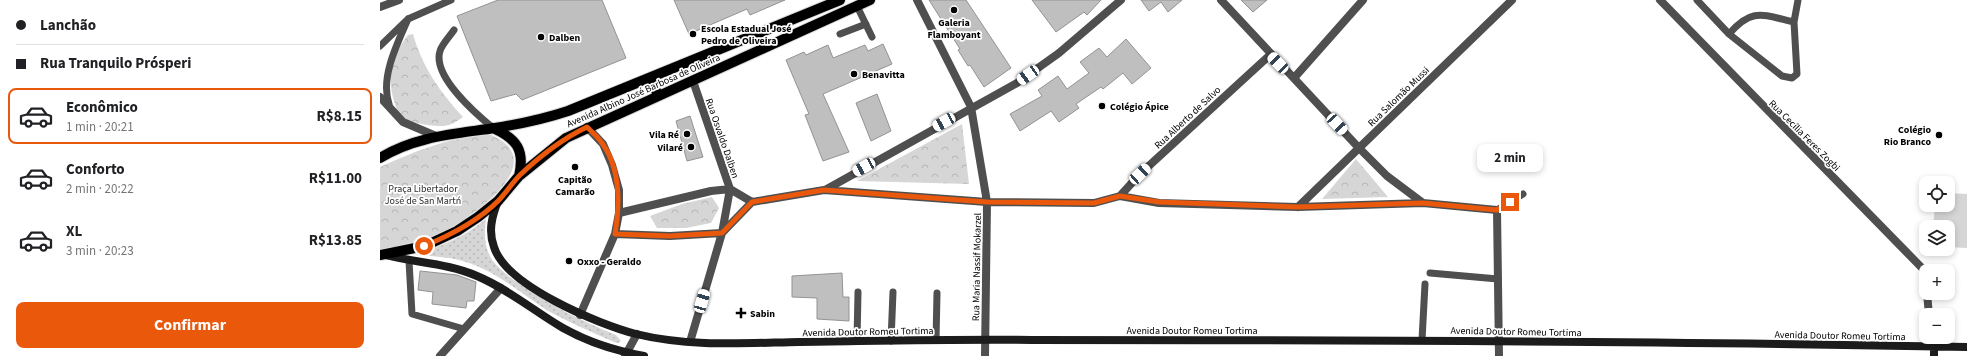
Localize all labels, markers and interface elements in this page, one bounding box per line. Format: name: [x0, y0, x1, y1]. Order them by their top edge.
marker: Galeria Flamboyant: [949, 5, 959, 15]
text: Lanchão: [40, 15, 96, 36]
place label: Galeria Flamboyant: [928, 16, 981, 42]
place label: Escola Estadual José Pedro de Oliveira: [701, 22, 791, 48]
marker: Escola Estadual José Pedro de Oliveira: [688, 29, 698, 39]
place label: Dalben: [549, 31, 580, 45]
marker: Dalben: [536, 32, 546, 42]
car: [1265, 50, 1291, 76]
street label: Avenida Albino José Barbosa de Oliveira: [564, 51, 722, 131]
text: Rua Tranquilo Prósperi: [40, 53, 191, 74]
car: [1015, 63, 1041, 87]
street label: Rua Salomão Mussi: [1365, 64, 1433, 130]
place label: Benavitta: [862, 68, 905, 82]
marker: Benavitta: [849, 69, 859, 79]
street label: Rua Alberto de Salvo: [1151, 83, 1224, 152]
street label: Rua Osvaldo Dalben: [702, 96, 742, 180]
text: Econômico: [66, 97, 138, 118]
street label: Rua Cecília Feres Zogbi: [1765, 97, 1843, 175]
icon: car: [18, 98, 54, 134]
place label: Colégio Ápice: [1110, 100, 1169, 114]
marker: Colégio Ápice: [1097, 101, 1107, 111]
text: R$8.15: [317, 106, 362, 127]
car: [931, 111, 957, 133]
car: [1324, 111, 1350, 137]
text: 1 min · 20:21: [66, 118, 134, 136]
place label: Colégio Rio Branco: [1884, 123, 1931, 149]
place label: Vila Ré: [648, 128, 679, 142]
marker: Vila Ré: [682, 129, 692, 139]
marker: Colégio Rio Branco: [1934, 130, 1944, 140]
place label: Vilaré: [656, 141, 683, 155]
marker: Vilaré: [686, 142, 696, 152]
callout: 2 min: [1477, 144, 1543, 172]
text: 2 min: [1494, 149, 1526, 167]
car: [851, 156, 877, 178]
text: Conforto: [66, 159, 125, 180]
icon: car: [18, 160, 54, 196]
car: [1127, 161, 1153, 187]
marker: Capitão Camarão: [570, 162, 580, 172]
text: R$11.00: [309, 168, 362, 189]
place label: Capitão Camarão: [555, 173, 595, 199]
map controls: [1919, 176, 1955, 344]
button: locate: [1919, 176, 1955, 212]
text: 2 min · 20:22: [66, 180, 134, 198]
park label: Praça Libertador José de San Martń: [385, 182, 461, 208]
route end: [1501, 193, 1519, 211]
street label: Rua Maria Nassif Mokarzel: [969, 212, 985, 321]
button: layers: [1919, 220, 1955, 256]
text: XL: [66, 221, 82, 242]
icon: car: [18, 222, 54, 258]
text: R$13.85: [309, 230, 362, 251]
route start: [415, 237, 433, 255]
text: 3 min · 20:23: [66, 242, 134, 260]
place label: Oxxo - Geraldo: [577, 255, 642, 269]
marker: Oxxo - Geraldo: [564, 256, 574, 266]
button: +: [1919, 264, 1955, 300]
car: [693, 288, 711, 314]
button: Confirmar: [16, 302, 364, 348]
marker: Sabin: [735, 307, 747, 319]
place label: Sabin: [750, 307, 775, 321]
button: −: [1919, 308, 1955, 344]
street label: Avenida Doutor Romeu Tortima: [802, 324, 934, 340]
street label: Avenida Doutor Romeu Tortima: [1126, 324, 1258, 338]
street label: Avenida Doutor Romeu Tortima: [1450, 324, 1582, 340]
street label: Avenida Doutor Romeu Tortima: [1774, 328, 1906, 344]

